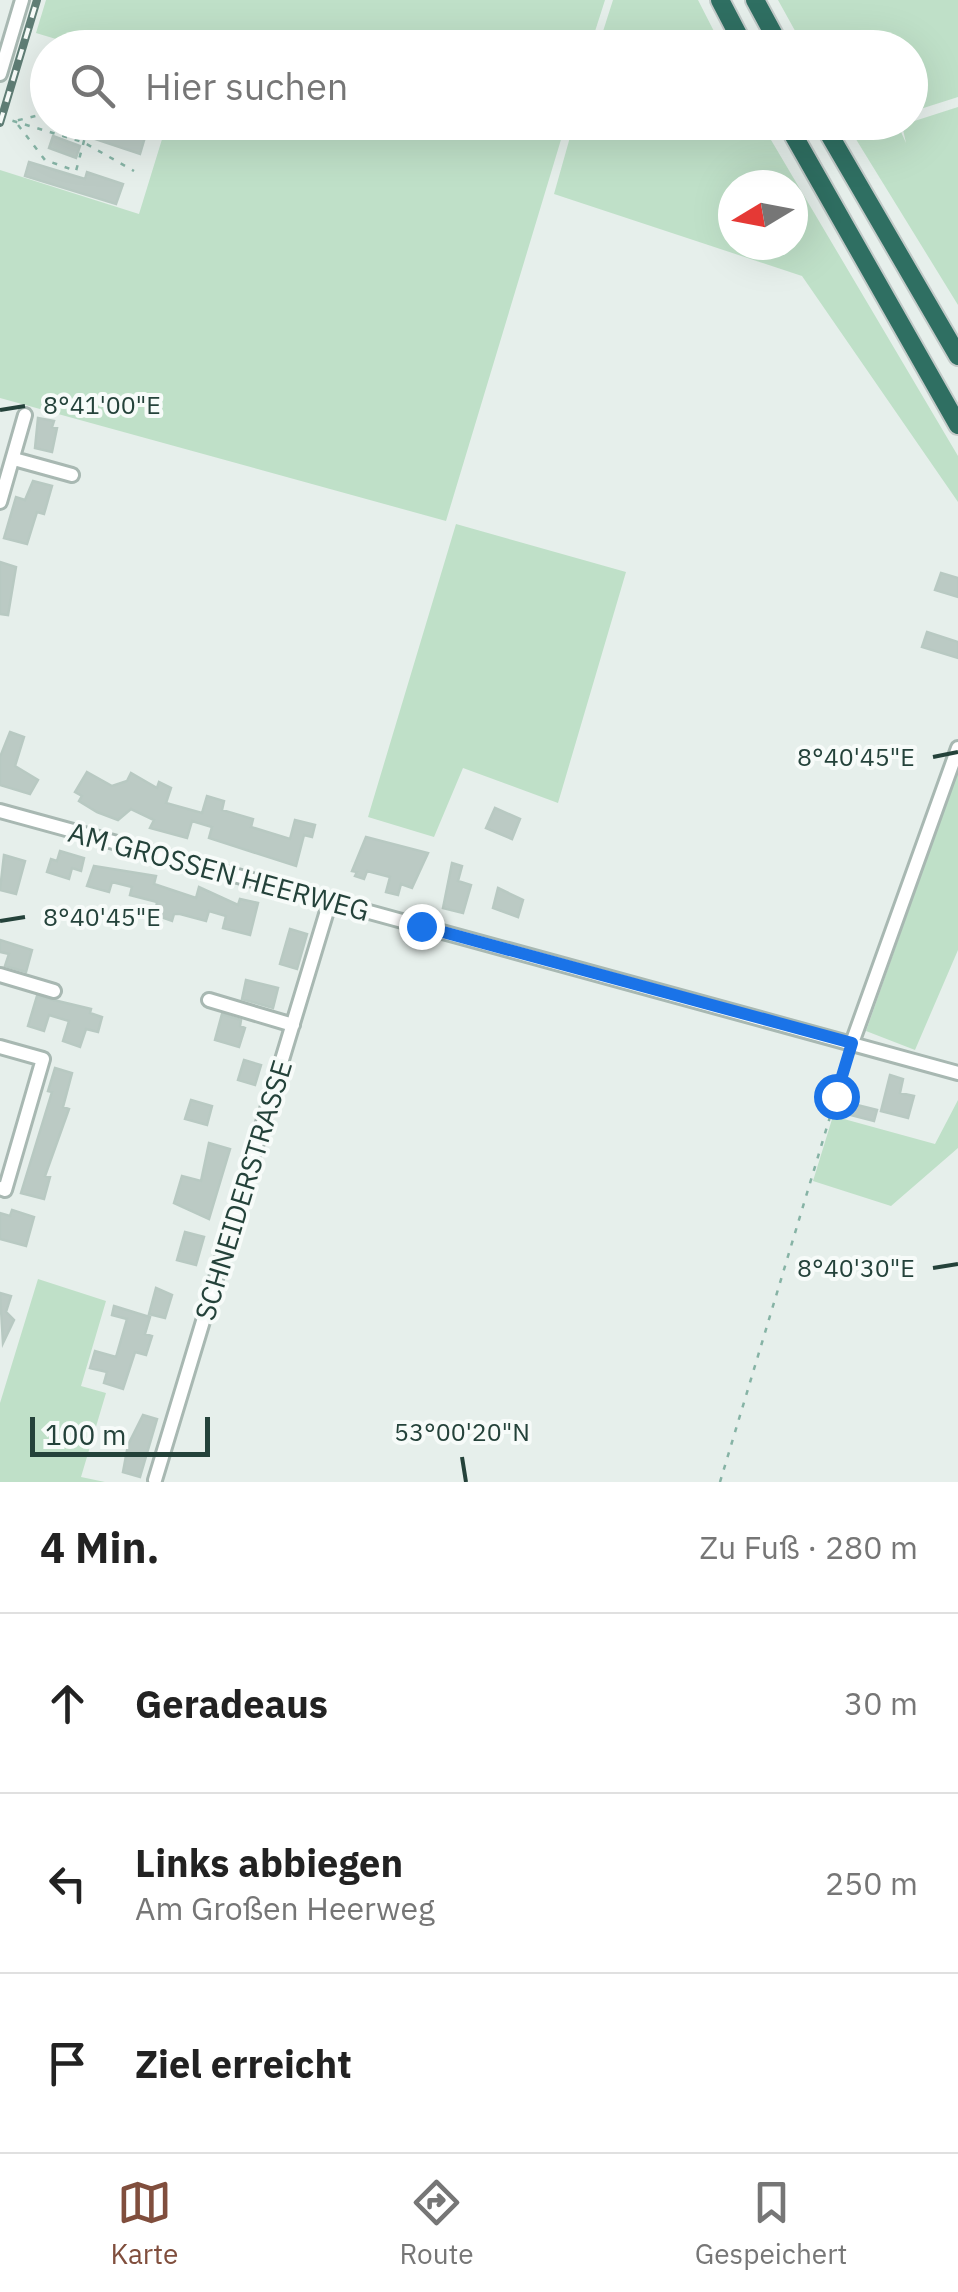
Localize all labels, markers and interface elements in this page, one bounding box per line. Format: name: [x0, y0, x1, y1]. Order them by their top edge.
search box: [30, 30, 928, 140]
icon: search: [65, 58, 120, 113]
text: Hier suchen: [145, 61, 348, 110]
north arrow: [718, 170, 808, 260]
text: 8°41'00"E: [43, 388, 161, 421]
text: 8°40'45"E: [797, 740, 915, 773]
street label: AM GROSSEN HEERWEG: [64, 813, 374, 929]
text: 8°40'45"E: [43, 900, 161, 933]
route end: [399, 904, 445, 950]
street label: SCHNEIDERSTRASSE: [186, 1055, 300, 1325]
route start: [814, 1074, 860, 1120]
text: 8°40'30"E: [797, 1251, 915, 1284]
scale bar: [30, 1412, 210, 1456]
text: 53°00'20"N: [394, 1415, 530, 1448]
text: 100 m: [45, 1416, 126, 1453]
text: 4 Min.: [40, 1520, 160, 1575]
text: Zu Fuß · 280 m: [700, 1526, 918, 1568]
icon: ahead: [40, 1676, 95, 1731]
text: Geradeaus: [135, 1679, 328, 1728]
text: 30 m: [844, 1682, 918, 1724]
text: Links abbiegen: [135, 1838, 403, 1887]
icon: left: [40, 1856, 95, 1911]
text: 250 m: [825, 1862, 918, 1904]
text: Am Großen Heerweg: [135, 1887, 435, 1929]
icon: arrive: [40, 2036, 95, 2091]
text: Ziel erreicht: [135, 2039, 352, 2088]
tab: Karte: [111, 2175, 178, 2272]
tab: Route: [399, 2175, 474, 2272]
tab: Gespeichert: [695, 2175, 847, 2272]

